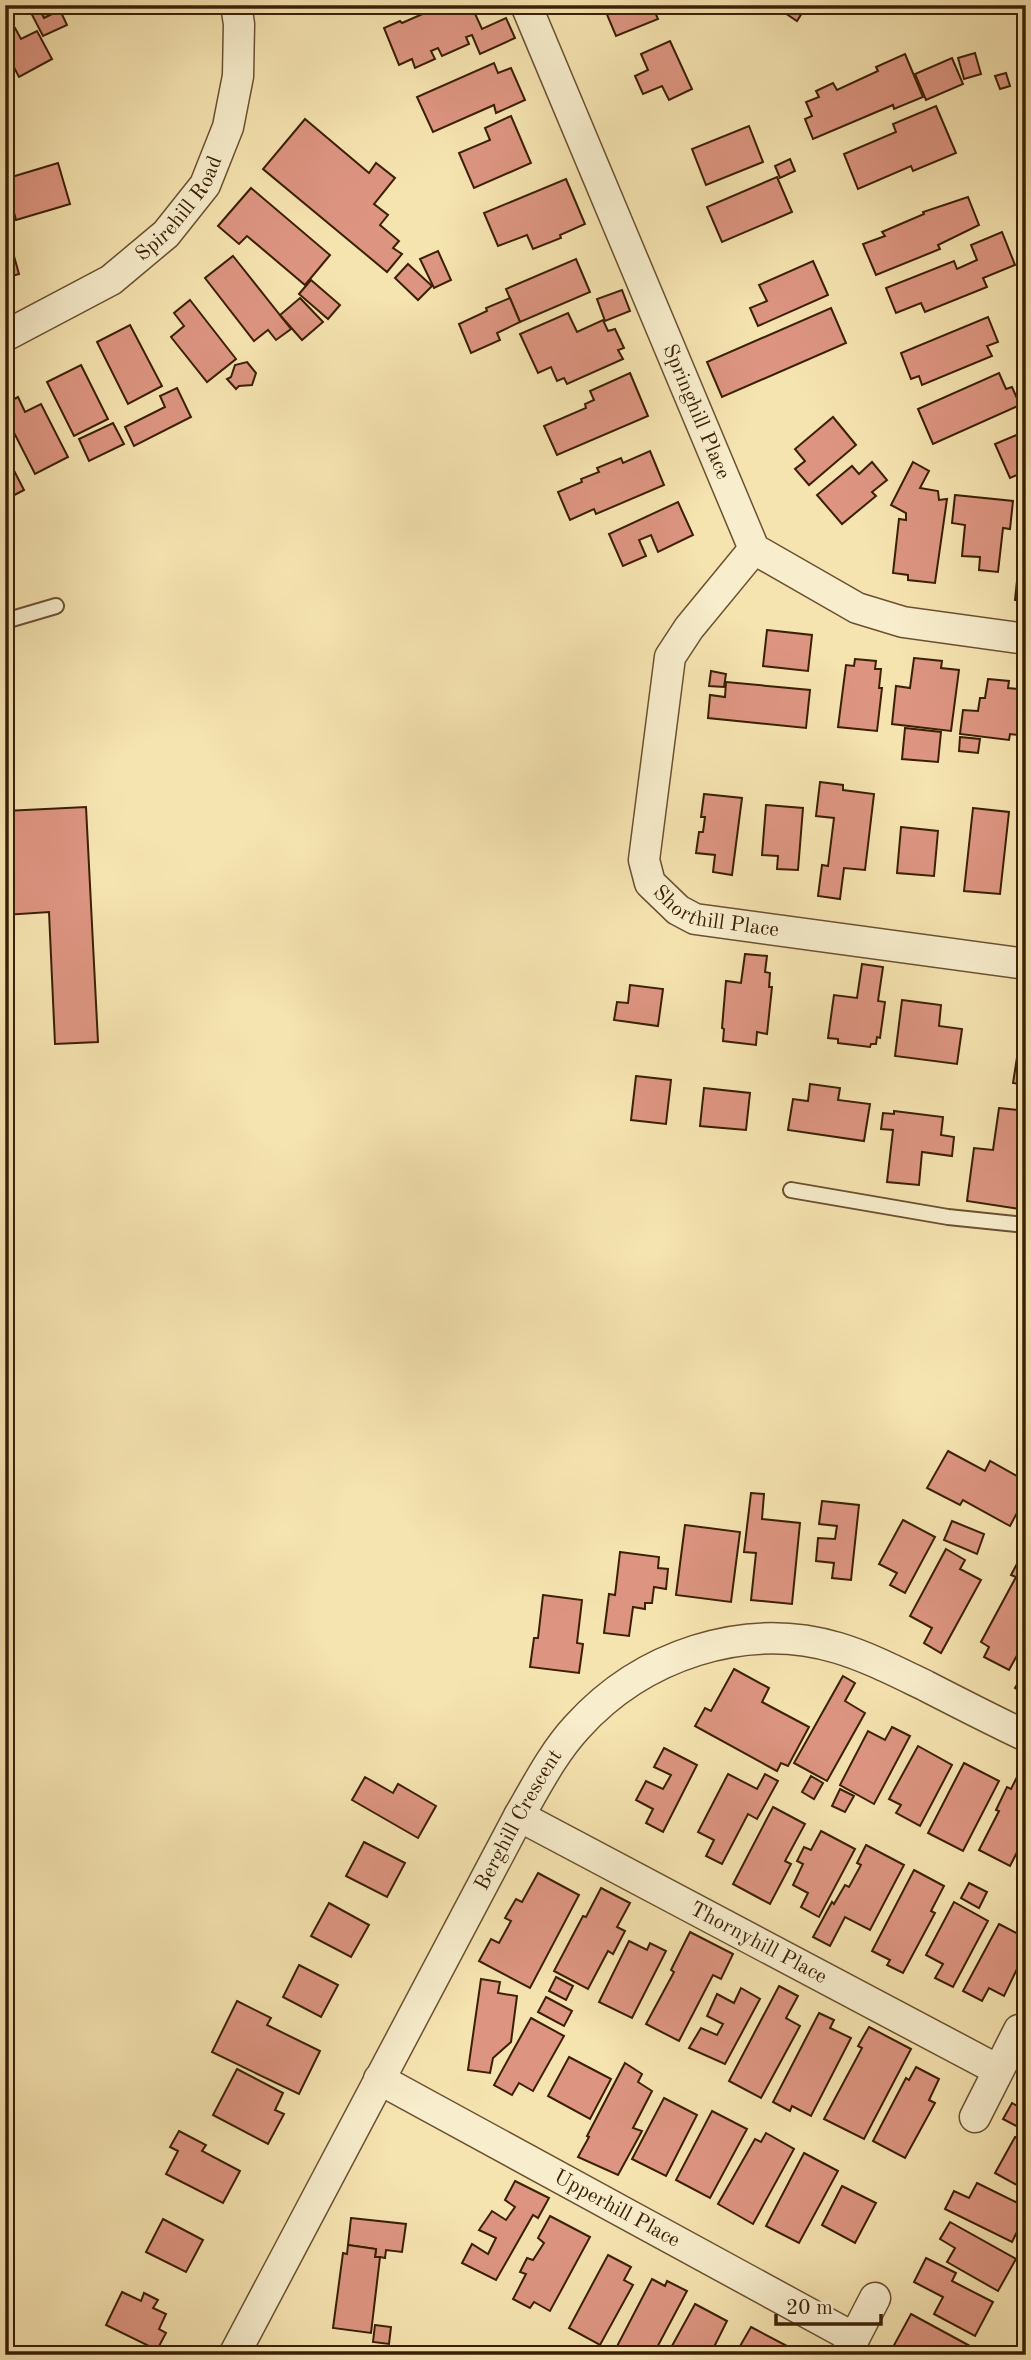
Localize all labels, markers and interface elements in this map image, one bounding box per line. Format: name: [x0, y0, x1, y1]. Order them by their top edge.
street label: Spirehill Road: [132, 153, 226, 265]
street label: Springhill Place: [659, 341, 734, 482]
street label: Shorthill Place: [649, 881, 780, 941]
street label: Berghill Crescent: [471, 1746, 566, 1894]
street label: Thornyhill Place: [687, 1898, 830, 1988]
street label: Upperhill Place: [550, 2166, 683, 2251]
scale bar: [776, 2283, 880, 2327]
text: 20 m: [786, 2298, 833, 2319]

